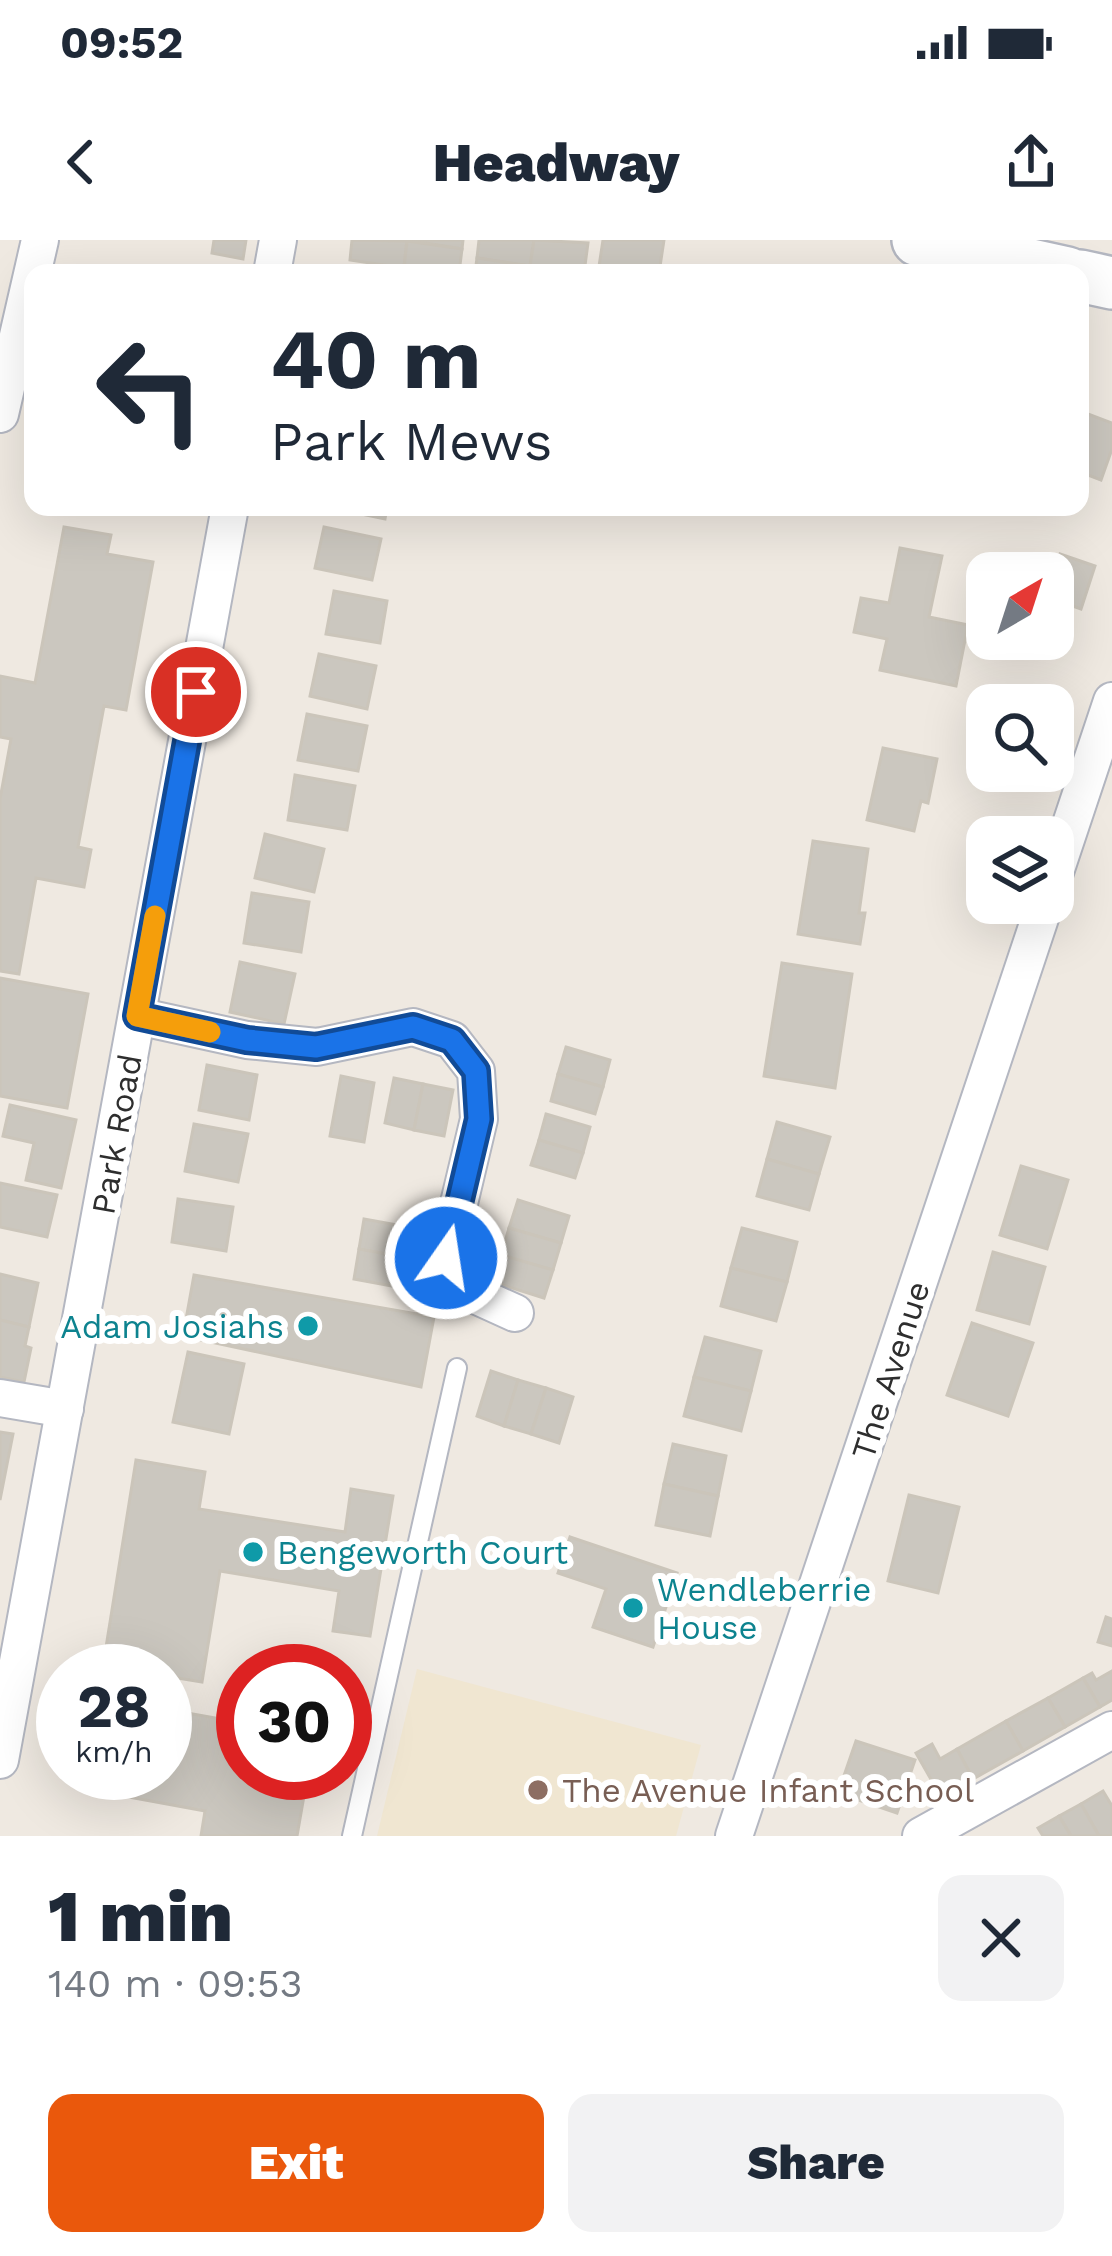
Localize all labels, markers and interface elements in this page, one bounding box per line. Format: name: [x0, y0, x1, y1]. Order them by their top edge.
text: 09:52: [60, 16, 183, 69]
icon: back: [48, 129, 114, 195]
icon: share: [998, 129, 1064, 195]
text: Headway: [432, 131, 680, 194]
text: 40 m: [270, 310, 481, 408]
icon: left: [72, 312, 228, 468]
text: Park Mews: [270, 410, 553, 473]
north arrow: [966, 552, 1074, 660]
map controls: [966, 552, 1074, 924]
pin: [145, 641, 247, 743]
icon: arrive: [163, 659, 229, 725]
button: search: [966, 684, 1074, 792]
button: layers: [966, 816, 1074, 924]
street label: Park Road: [83, 1051, 150, 1217]
position arrow: [383, 1195, 509, 1321]
street label: The Avenue: [843, 1276, 938, 1464]
place label: Adam Josiahs: [60, 1307, 284, 1346]
marker: Adam Josiahs: [295, 1313, 321, 1339]
place label: Bengeworth Court: [277, 1533, 568, 1572]
marker: Bengeworth Court: [240, 1539, 266, 1565]
place label: Wendleberrie House: [657, 1570, 871, 1647]
marker: Wendleberrie House: [620, 1595, 646, 1621]
speed limit sign: 30: [216, 1644, 372, 1800]
text: 28: [77, 1671, 151, 1742]
text: km/h: [75, 1734, 153, 1769]
place label: The Avenue Infant School: [562, 1771, 974, 1810]
marker: The Avenue Infant School: [525, 1777, 551, 1803]
text: 1 min: [48, 1874, 233, 1958]
button: close: [938, 1875, 1064, 2001]
text: 140 m · 09:53: [48, 1961, 302, 2006]
button: Exit: [48, 2094, 544, 2232]
button: Share: [568, 2094, 1064, 2232]

